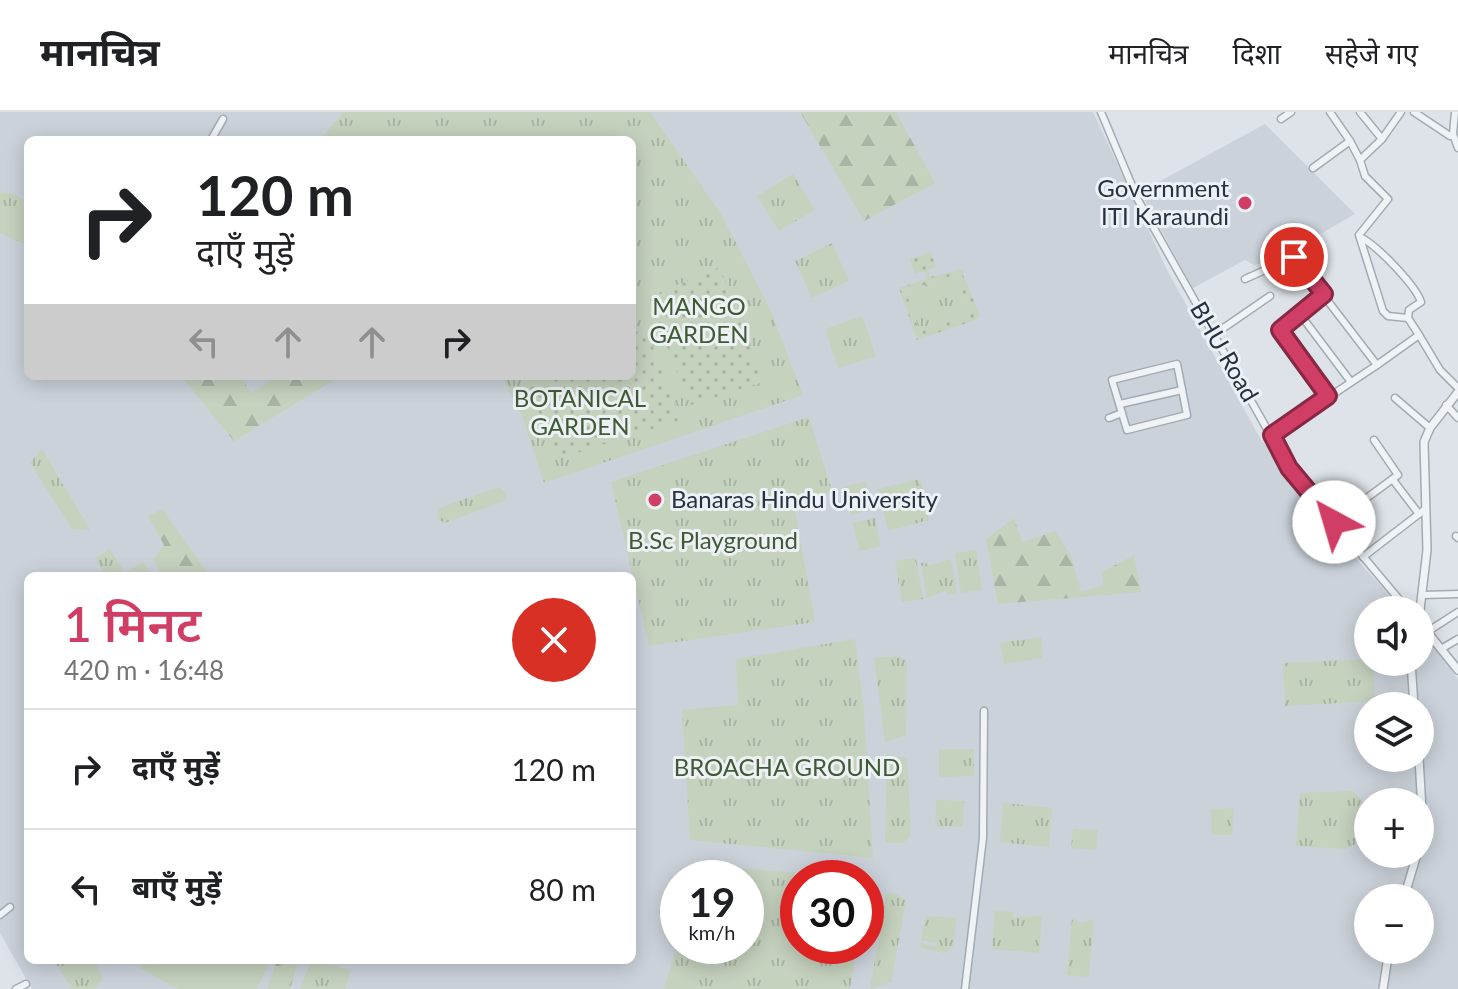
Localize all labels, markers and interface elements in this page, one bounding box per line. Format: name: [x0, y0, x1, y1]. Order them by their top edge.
text: मानचित्र: [40, 28, 160, 74]
text: मानचित्र: [1109, 36, 1189, 70]
text: दिशा: [1233, 36, 1281, 70]
text: सहेजे गए: [1325, 36, 1418, 70]
text: 120 m: [196, 161, 354, 228]
icon: right: [64, 168, 168, 272]
place label: Government ITI Karaundi: [1097, 173, 1229, 230]
marker: Government ITI Karaundi: [1236, 194, 1254, 212]
pin: [1260, 223, 1328, 291]
text: दाएँ मुड़ें: [196, 229, 294, 273]
icon: arrive: [1272, 235, 1316, 279]
park label: MANGO GARDEN: [649, 291, 749, 348]
street label: BHU Road: [1185, 296, 1266, 407]
icon: left: [182, 320, 226, 364]
icon: ahead: [266, 320, 310, 364]
icon: ahead: [350, 320, 394, 364]
icon: right: [434, 320, 478, 364]
park label: BOTANICAL GARDEN: [514, 383, 646, 440]
position arrow: [1292, 480, 1376, 564]
place label: Banaras Hindu University: [671, 484, 938, 513]
marker: Banaras Hindu University: [646, 491, 664, 509]
park label: B.Sc Playground: [628, 525, 798, 554]
text: 1 मिनट: [64, 595, 201, 652]
map controls: [1354, 596, 1434, 964]
button: sound: [1354, 596, 1434, 676]
button: close: [512, 598, 596, 682]
text: 420 m · 16:48: [64, 654, 224, 686]
button: layers: [1354, 692, 1434, 772]
icon: right: [64, 747, 108, 791]
text: दाएँ मुड़ें: [132, 748, 220, 784]
text: 120 m: [511, 751, 596, 787]
park label: BROACHA GROUND: [674, 752, 900, 781]
button: +: [1354, 788, 1434, 868]
speed limit sign: 30: [780, 860, 884, 964]
icon: left: [64, 867, 108, 911]
text: बाएँ मुड़ें: [132, 868, 222, 904]
text: 80 m: [529, 871, 596, 907]
text: 19: [689, 878, 735, 926]
button: −: [1354, 884, 1434, 964]
text: km/h: [689, 920, 735, 944]

